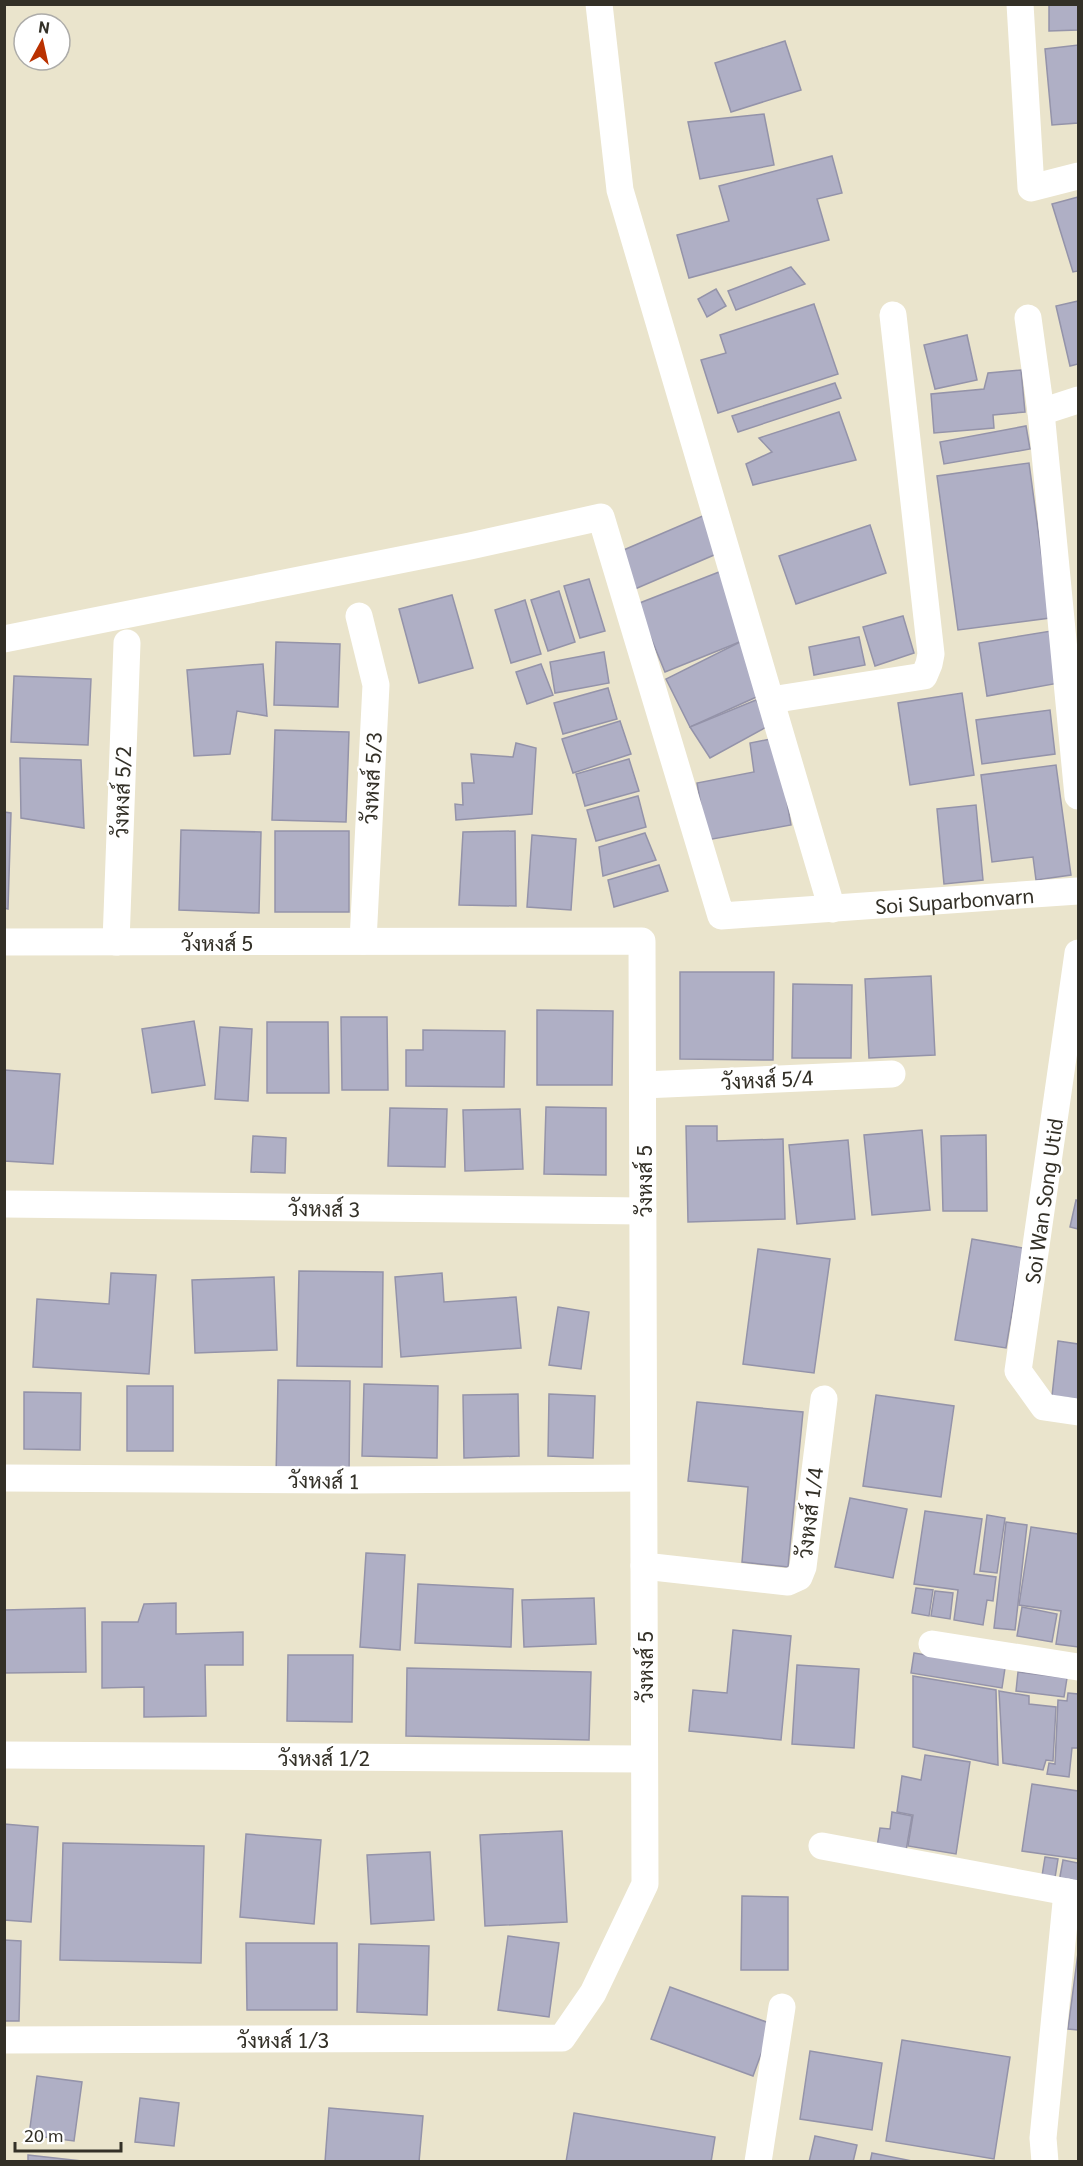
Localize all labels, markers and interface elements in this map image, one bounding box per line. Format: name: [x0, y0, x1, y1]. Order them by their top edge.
north arrow: [12, 12, 72, 72]
text: N: [37, 15, 51, 38]
street label: วังหงส์ 5/3: [355, 731, 387, 825]
street label: วังหงส์ 5/2: [106, 745, 136, 839]
street label: Soi Suparbonvarn: [874, 881, 1035, 919]
street label: วังหงส์ 5: [181, 929, 253, 956]
street label: วังหงส์ 5/4: [720, 1063, 814, 1095]
street label: Soi Wan Song Utid: [1018, 1117, 1068, 1285]
street label: วังหงส์ 5: [630, 1145, 657, 1217]
street label: วังหงส์ 3: [288, 1194, 360, 1222]
street label: วังหงส์ 1: [288, 1466, 360, 1494]
street label: วังหงส์ 1/4: [790, 1466, 828, 1560]
street label: วังหงส์ 5: [631, 1631, 658, 1703]
street label: วังหงส์ 1/2: [278, 1744, 370, 1771]
street label: วังหงส์ 1/3: [237, 2026, 329, 2053]
scale bar: [15, 2115, 122, 2153]
text: 20 m: [24, 2123, 63, 2146]

